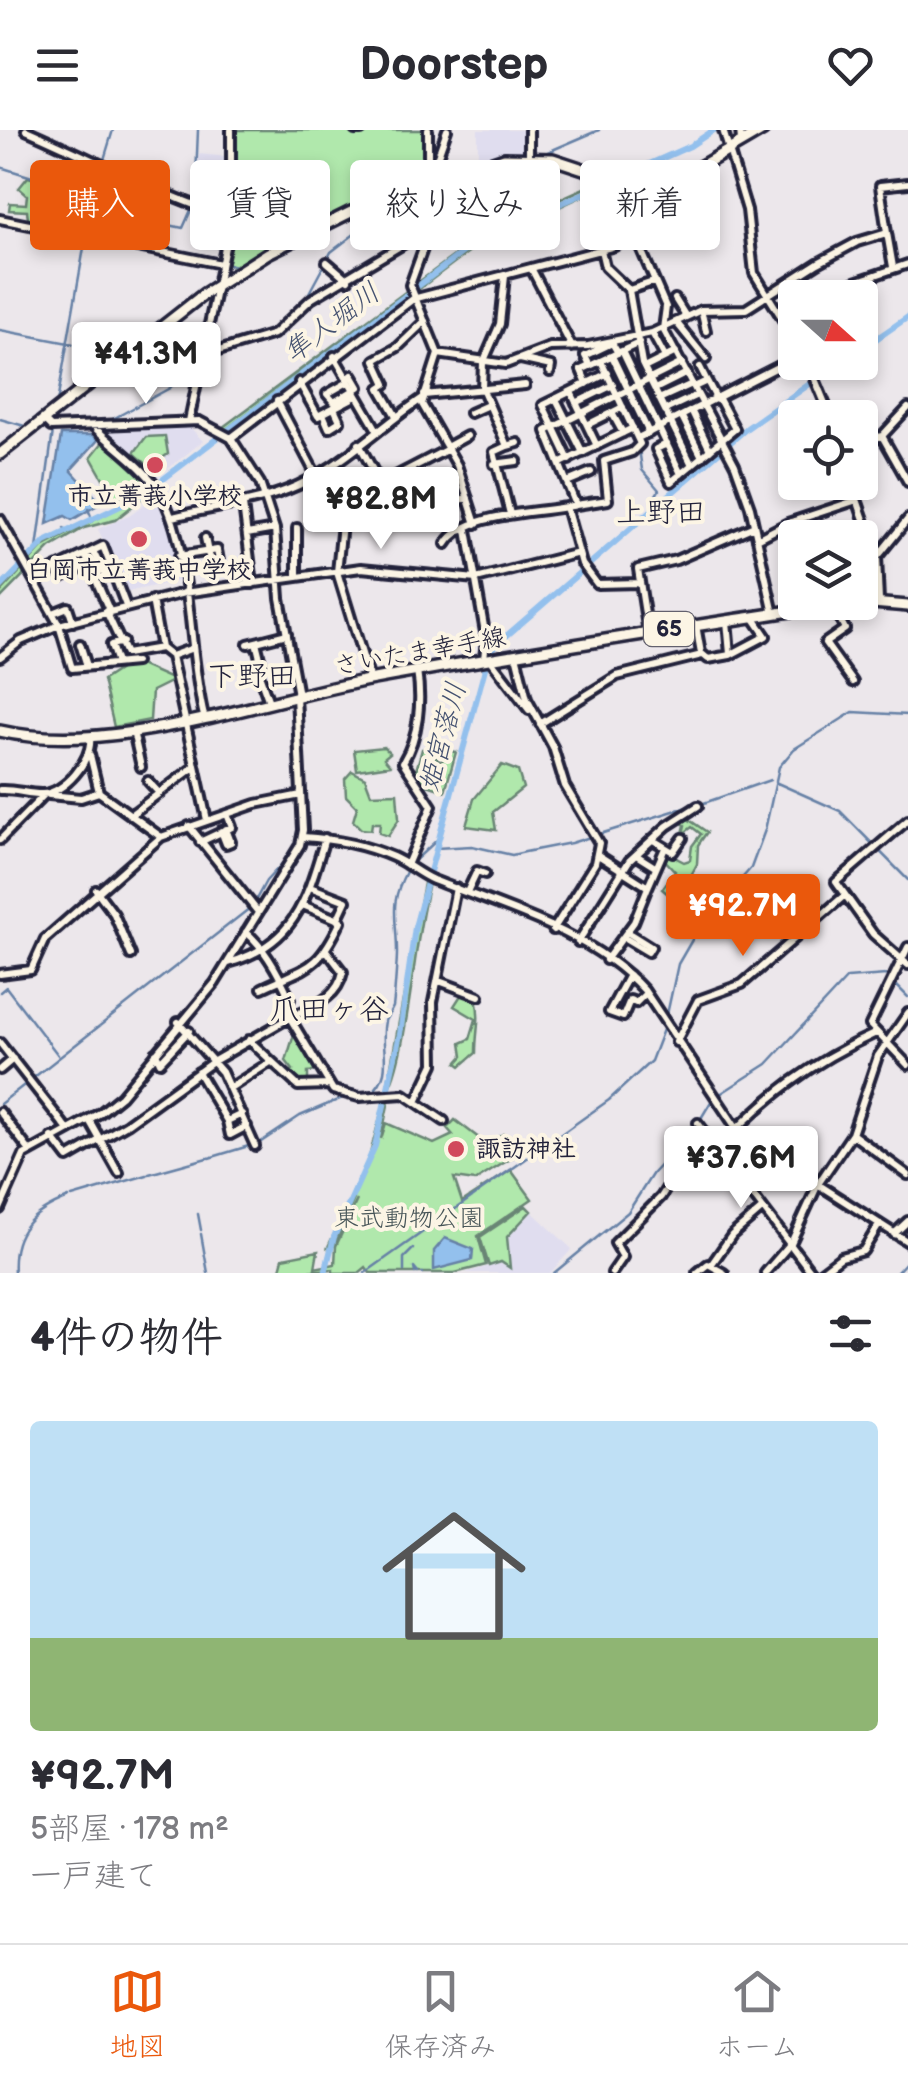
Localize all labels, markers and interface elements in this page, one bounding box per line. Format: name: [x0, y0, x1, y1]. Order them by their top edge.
icon: menu: [30, 38, 85, 93]
text: Doorstep: [360, 38, 548, 93]
icon: heart: [823, 38, 878, 93]
chip: 購入: [30, 160, 170, 250]
chip: 賃貸: [190, 160, 330, 250]
chip: 絞り込み: [350, 160, 560, 250]
chip: 新着: [580, 160, 720, 250]
water label: 隼人堀川: [277, 276, 387, 370]
north arrow: [778, 280, 878, 380]
map controls: [778, 280, 878, 620]
pin: ¥41.3M: [65, 322, 227, 407]
text: ¥41.3M: [94, 335, 198, 374]
button: locate: [778, 400, 878, 500]
marker: 市立菁莪小学校: [144, 454, 166, 476]
pin: ¥82.8M: [300, 467, 462, 552]
text: ¥82.8M: [325, 480, 437, 519]
place label: 市立菁莪小学校: [67, 481, 243, 512]
district label: 上野田: [616, 495, 706, 531]
button: layers: [778, 520, 878, 620]
marker: 白岡市立菁莪中学校: [128, 528, 150, 550]
place label: 白岡市立菁莪中学校: [26, 555, 252, 586]
road number: 65: [644, 612, 694, 646]
street label: さいたま幸手線: [332, 622, 508, 682]
district label: 下野田: [207, 659, 297, 695]
water label: 姫宮落川: [413, 679, 473, 795]
pin: ¥92.7M: [662, 874, 824, 959]
text: ¥92.7M: [688, 887, 798, 926]
district label: 爪田ヶ谷: [269, 992, 389, 1028]
pin: ¥37.6M: [660, 1126, 822, 1211]
place label: 諏訪神社: [476, 1134, 576, 1165]
marker: 諏訪神社: [445, 1138, 467, 1160]
text: ¥37.6M: [686, 1139, 796, 1178]
park label: 東武動物公園: [334, 1203, 484, 1234]
icon: filters: [823, 1306, 878, 1361]
text: 4件の物件: [30, 1313, 223, 1364]
icon: home: [364, 1486, 544, 1666]
text: ¥92.7M: [30, 1751, 174, 1802]
text: 5部屋 · 178 m²: [30, 1810, 229, 1849]
text: 一戸建て: [30, 1857, 158, 1896]
tab: 地図: [110, 1964, 166, 2064]
tab: 保存済み: [385, 1964, 497, 2064]
tab: ホーム: [716, 1964, 798, 2064]

